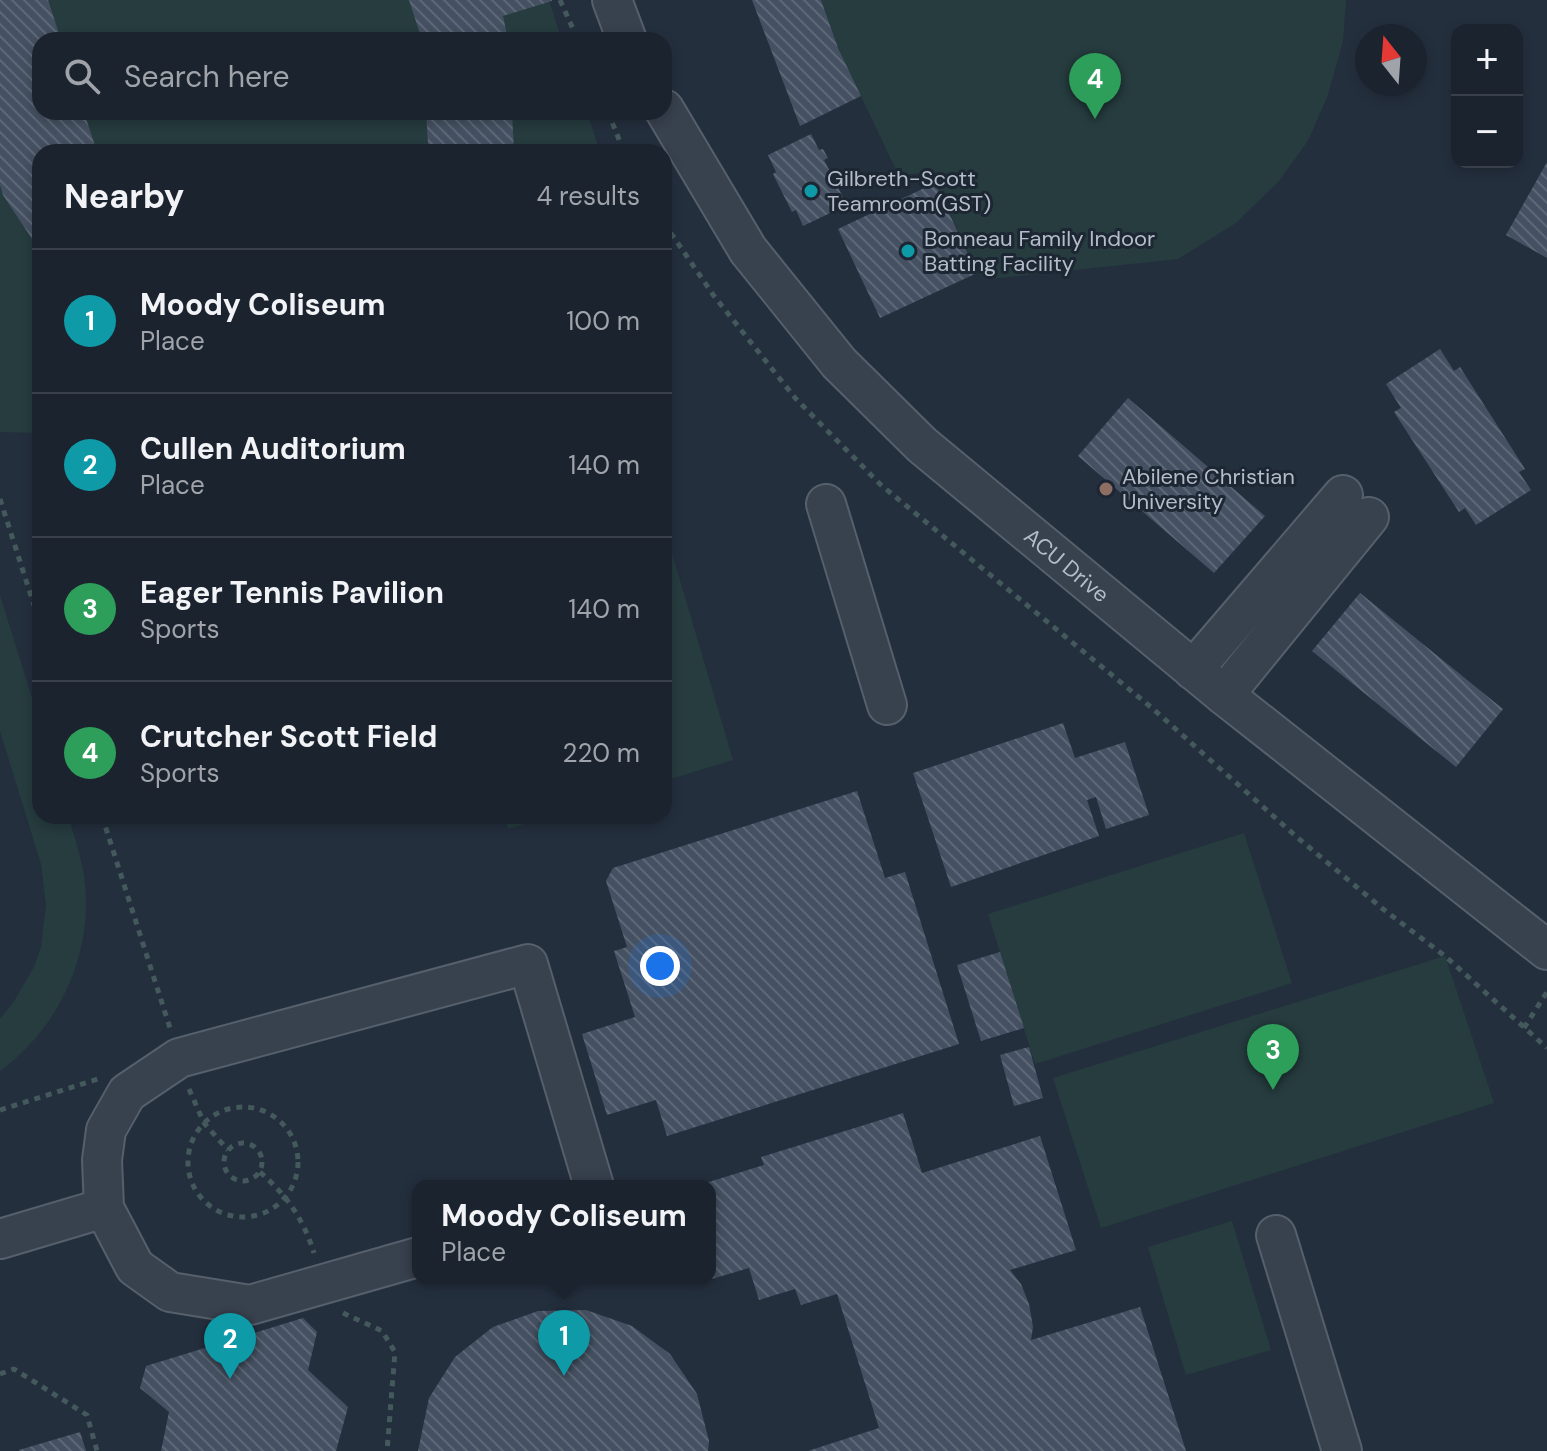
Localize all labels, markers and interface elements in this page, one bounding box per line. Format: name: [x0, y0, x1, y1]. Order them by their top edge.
north arrow: [1355, 24, 1427, 96]
map controls: [1451, 24, 1523, 168]
button: +: [1451, 24, 1523, 96]
search box: [32, 32, 672, 120]
pin: 4: [1069, 53, 1121, 119]
icon: search: [60, 54, 104, 98]
text: Search here: [124, 57, 290, 96]
button: −: [1451, 96, 1523, 168]
place label: Gilbreth-Scott Teamroom(GST): [827, 164, 991, 218]
text: Nearby: [64, 174, 184, 219]
text: 4 results: [536, 179, 640, 213]
marker: Gilbreth-Scott Teamroom(GST): [802, 182, 820, 200]
place label: Bonneau Family Indoor Batting Facility: [924, 224, 1155, 278]
marker: Bonneau Family Indoor Batting Facility: [899, 242, 917, 260]
text: Moody Coliseum: [140, 285, 385, 324]
text: 1: [85, 304, 95, 338]
text: 100 m: [566, 304, 640, 338]
text: Place: [140, 324, 205, 358]
text: Cullen Auditorium: [140, 429, 406, 468]
text: 2: [82, 448, 98, 482]
text: 140 m: [568, 448, 640, 482]
place label: Abilene Christian University: [1122, 462, 1295, 516]
text: Place: [140, 468, 205, 502]
marker: Abilene Christian University: [1097, 480, 1115, 498]
street label: ACU Drive: [1018, 522, 1115, 609]
text: Eager Tennis Pavilion: [140, 573, 444, 612]
text: 3: [82, 592, 98, 626]
text: 140 m: [568, 592, 640, 626]
text: Sports: [140, 612, 220, 646]
text: Crutcher Scott Field: [140, 717, 437, 756]
text: 4: [82, 736, 98, 770]
text: 220 m: [562, 736, 640, 770]
text: Sports: [140, 756, 220, 790]
your location: [640, 946, 680, 986]
pin: 3: [1247, 1024, 1299, 1090]
popup: [412, 1180, 716, 1284]
text: Moody Coliseum: [441, 1196, 687, 1235]
text: Place: [441, 1235, 506, 1269]
pin: 1: [538, 1310, 590, 1376]
pin: 2: [204, 1313, 256, 1379]

